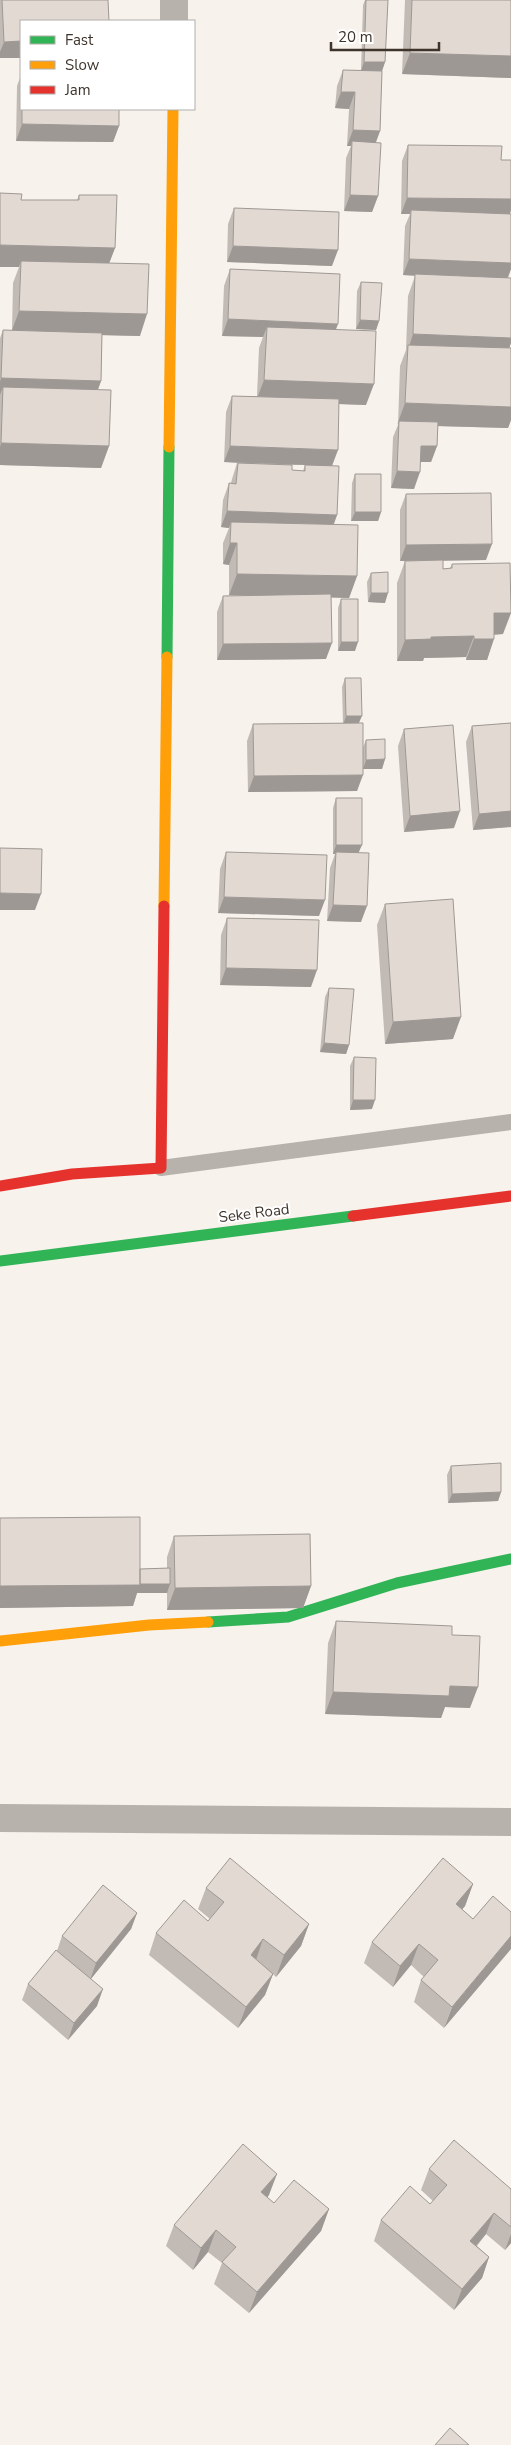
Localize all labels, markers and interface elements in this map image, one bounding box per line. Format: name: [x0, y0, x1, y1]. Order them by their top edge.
legend: [20, 20, 195, 110]
scale bar: [331, 20, 438, 52]
text: 20 m: [338, 27, 373, 47]
text: Fast: [65, 30, 94, 50]
text: Slow: [65, 55, 100, 75]
text: Jam: [64, 80, 91, 100]
street label: Seke Road: [217, 1199, 291, 1227]

